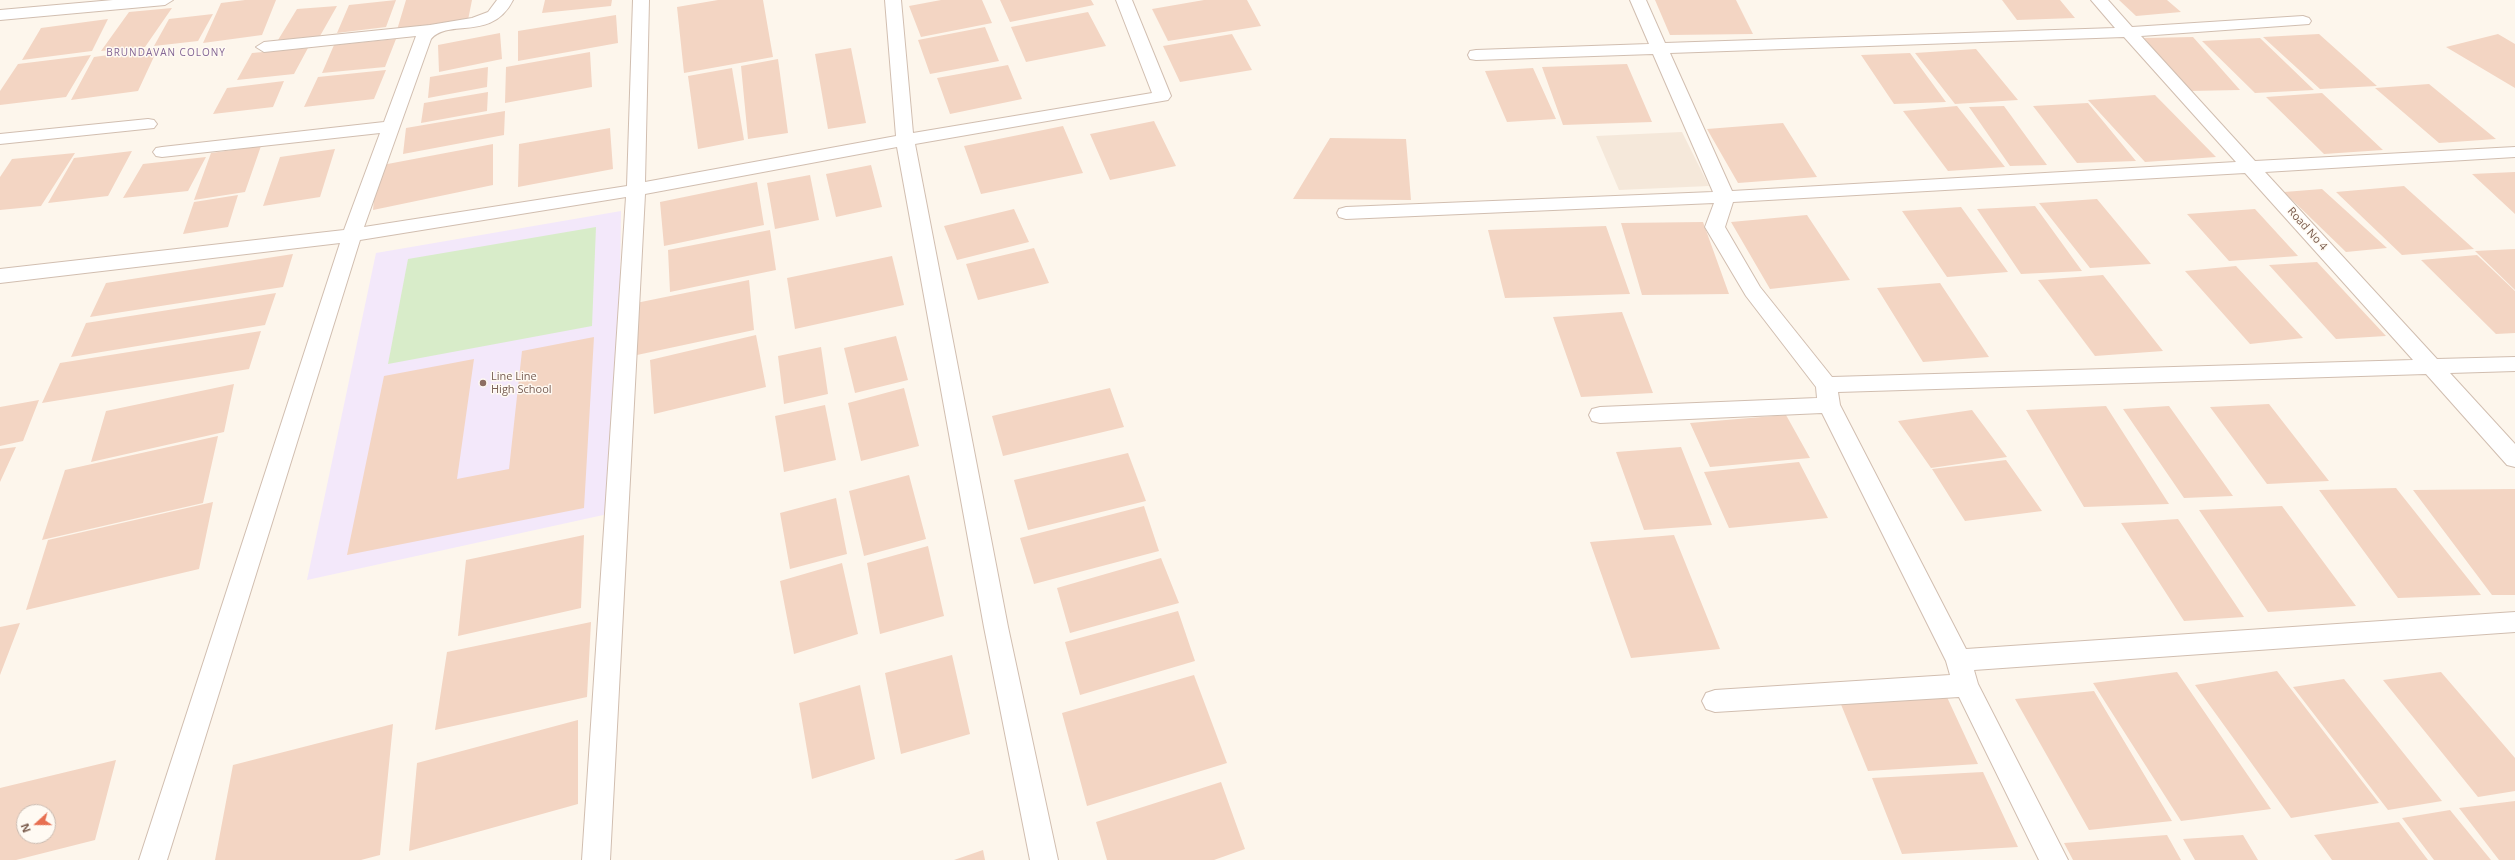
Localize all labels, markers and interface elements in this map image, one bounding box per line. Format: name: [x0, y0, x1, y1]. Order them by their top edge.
district label: BRUNDAVAN COLONY: [106, 47, 226, 59]
street label: Road No 4: [2284, 205, 2330, 253]
place label: Line Line High School: [491, 370, 552, 396]
marker: Line Line High School: [478, 378, 488, 388]
north arrow: [16, 804, 56, 844]
text: N: [17, 821, 34, 835]

